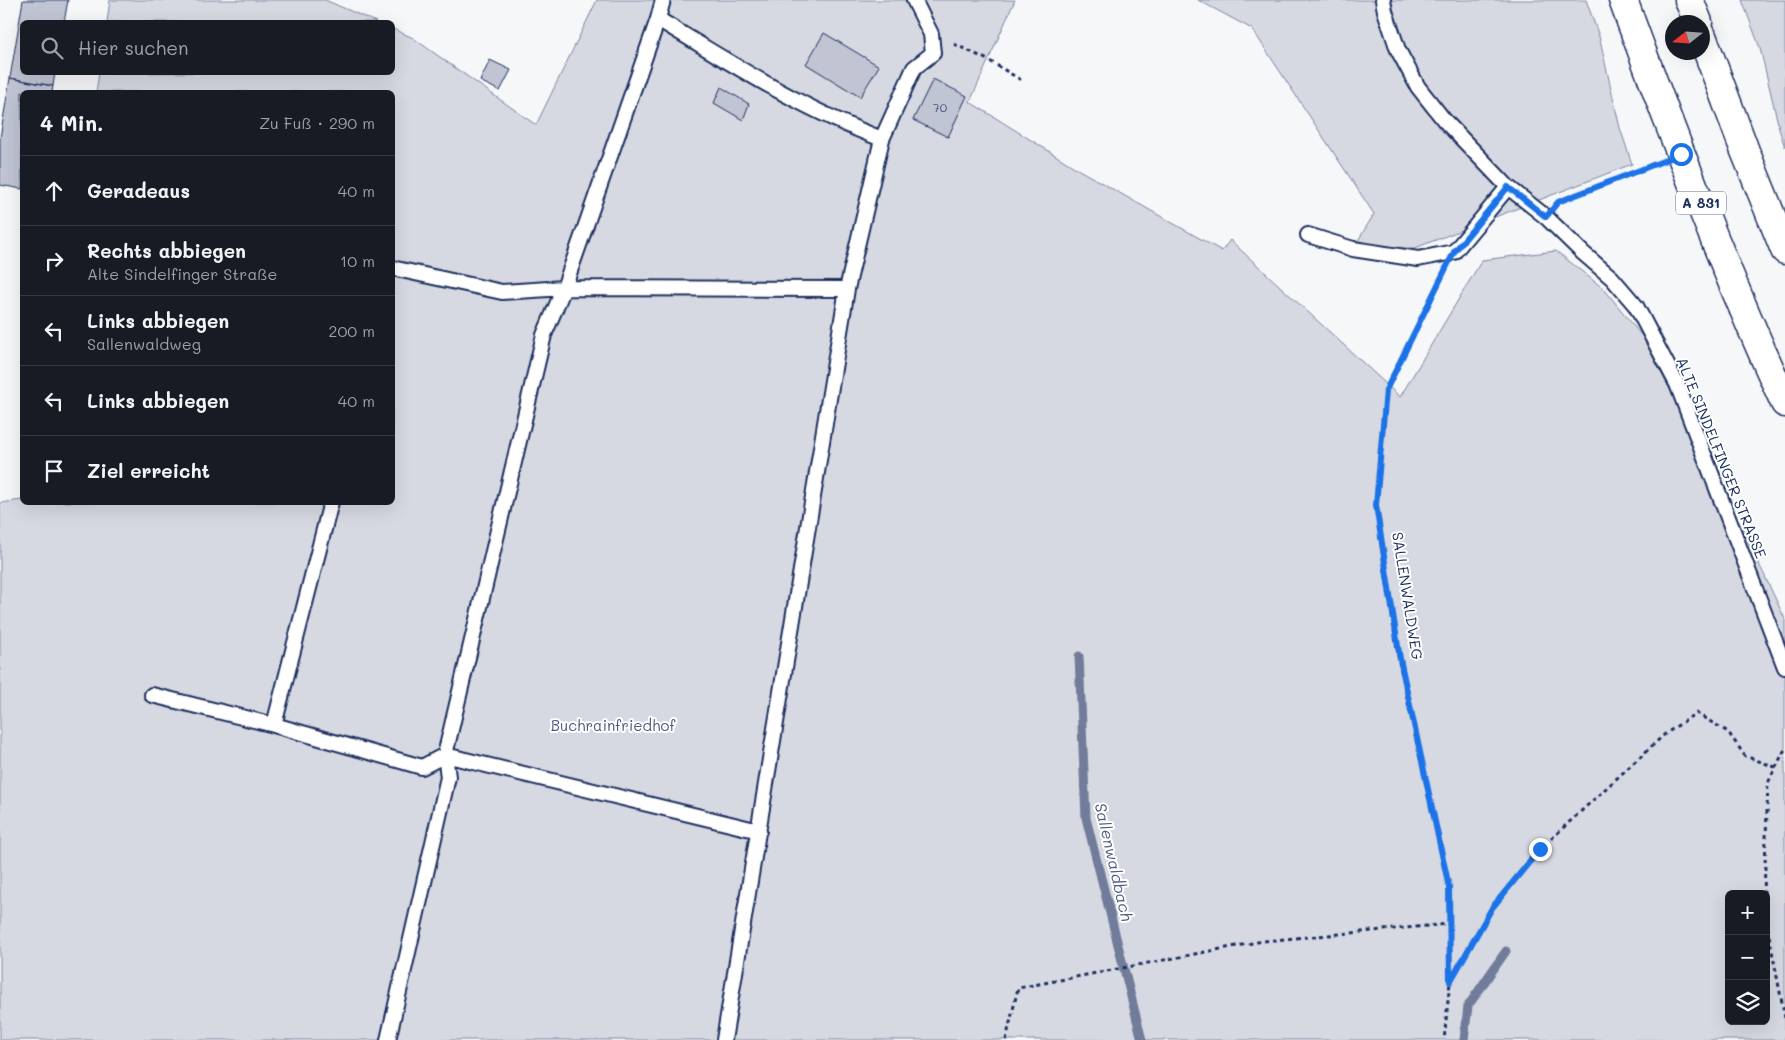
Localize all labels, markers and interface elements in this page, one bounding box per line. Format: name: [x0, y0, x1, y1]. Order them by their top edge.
north arrow: [1665, 15, 1710, 60]
search box: [20, 20, 395, 75]
icon: search: [38, 34, 66, 62]
text: Hier suchen: [78, 35, 189, 60]
house number: 70: [933, 99, 948, 115]
text: 4 Min.: [40, 109, 103, 136]
text: Zu Fuß · 290 m: [259, 112, 375, 133]
route start: [1670, 143, 1693, 166]
icon: ahead: [40, 177, 68, 205]
text: Geradeaus: [87, 178, 190, 203]
text: 40 m: [338, 180, 375, 201]
road number: A 831: [1676, 192, 1726, 214]
text: Rechts abbiegen: [87, 238, 246, 263]
icon: right: [40, 247, 68, 275]
text: 10 m: [340, 250, 375, 271]
text: Alte Sindelfinger Straße: [87, 263, 277, 284]
text: Links abbiegen: [87, 308, 229, 333]
icon: left: [40, 317, 68, 345]
text: 200 m: [328, 320, 375, 341]
text: Sallenwaldweg: [87, 333, 201, 354]
street label: ALTE SINDELFINGER STRASSE: [1672, 354, 1772, 562]
icon: left: [40, 387, 68, 415]
text: Links abbiegen: [87, 388, 229, 413]
text: 40 m: [338, 390, 375, 411]
icon: arrive: [40, 457, 68, 485]
text: Ziel erreicht: [87, 458, 210, 483]
street label: SALLENWALDWEG: [1388, 531, 1428, 661]
park label: Buchrainfriedhof: [551, 715, 676, 735]
water label: Sallenwaldbach: [1091, 801, 1138, 923]
route end: [1529, 838, 1552, 861]
map controls: [1725, 890, 1770, 1025]
button: +: [1725, 890, 1770, 935]
button: −: [1725, 935, 1770, 980]
button: layers: [1725, 980, 1770, 1025]

